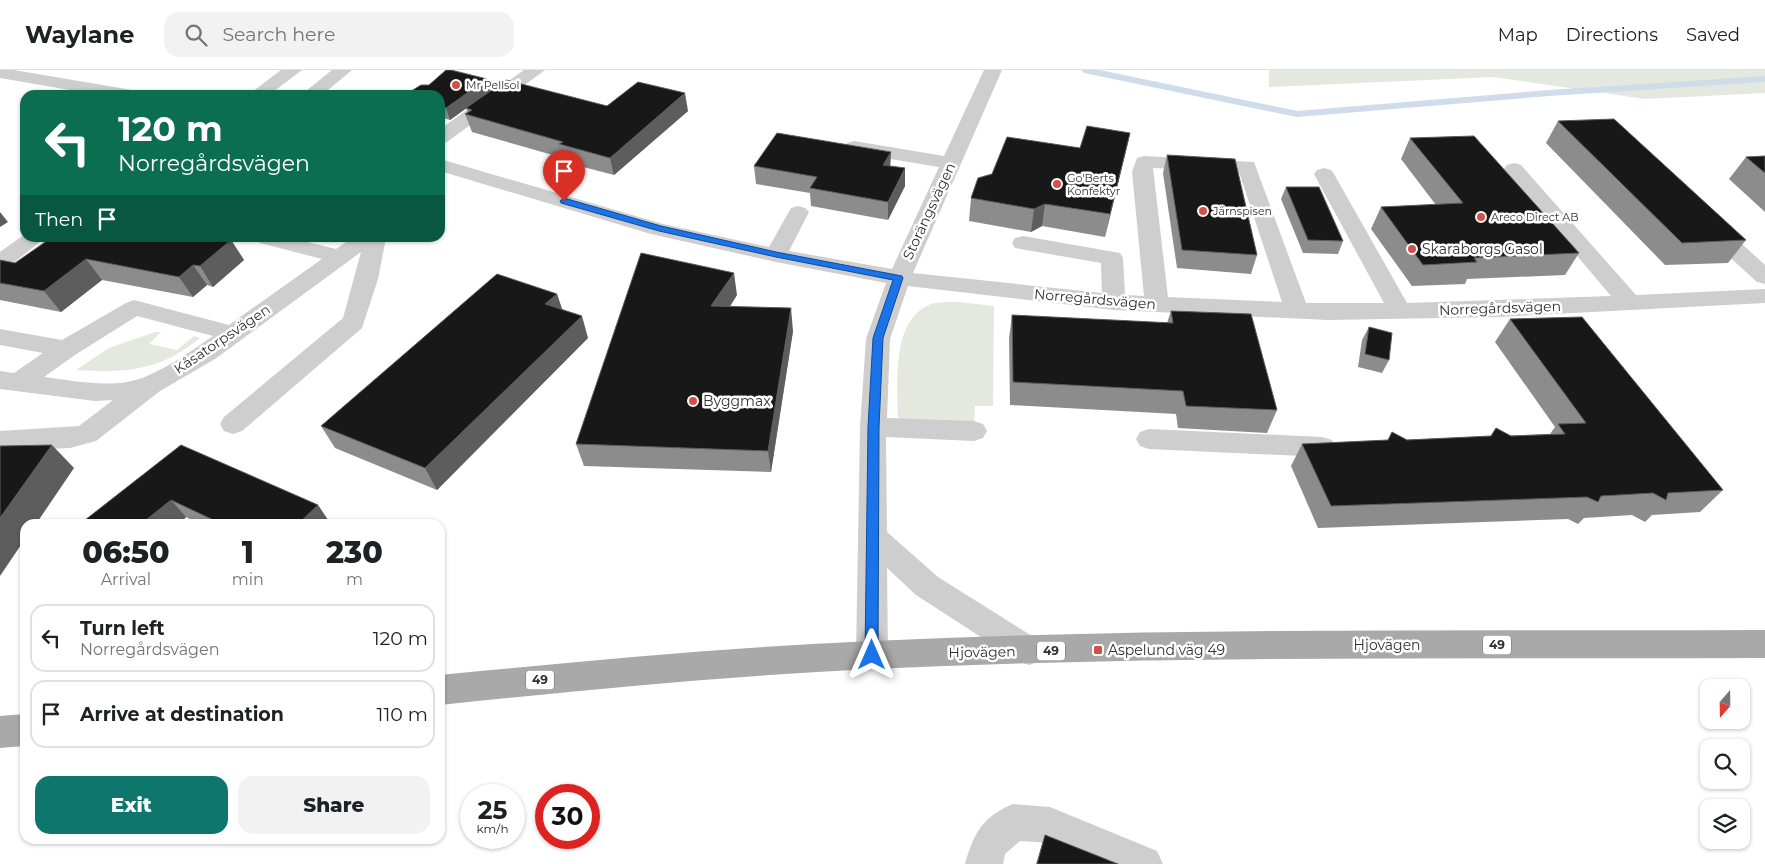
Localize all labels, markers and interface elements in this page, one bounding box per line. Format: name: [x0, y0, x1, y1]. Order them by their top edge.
search box: [164, 12, 514, 57]
text: Waylane: [25, 20, 134, 49]
icon: search: [182, 21, 210, 49]
text: Search here: [222, 23, 335, 46]
text: Map: [1498, 24, 1538, 46]
text: Directions: [1566, 24, 1658, 46]
text: Saved: [1686, 24, 1740, 46]
place label: Mr Pellsol: [466, 78, 519, 92]
marker: Mr Pellsol: [450, 79, 462, 91]
text: 120 m: [118, 107, 223, 150]
icon: left: [35, 110, 100, 175]
text: Norregårdsvägen: [118, 150, 310, 177]
pin: [543, 150, 585, 201]
icon: arrive: [550, 157, 578, 185]
street label: Storängsvägen: [899, 160, 959, 262]
place label: Go'Berts Konfektyr: [1067, 171, 1120, 198]
marker: Go'Berts Konfektyr: [1051, 178, 1063, 190]
place label: Järnspisen: [1212, 204, 1272, 218]
icon: arrive: [93, 205, 121, 233]
marker: Järnspisen: [1197, 205, 1209, 217]
text: Then: [35, 208, 83, 231]
place label: Areco Direct AB: [1491, 210, 1578, 224]
marker: Areco Direct AB: [1475, 211, 1487, 223]
place label: Skaraborgs Gasol: [1422, 240, 1543, 258]
marker: Skaraborgs Gasol: [1406, 243, 1418, 255]
street label: Norregårdsvägen: [1033, 285, 1157, 313]
street label: Norregårdsvägen: [1439, 297, 1561, 319]
street label: Kåsatorpsvägen: [171, 300, 273, 378]
place label: Byggmax: [703, 392, 771, 410]
marker: Byggmax: [687, 395, 699, 407]
text: 06:50: [82, 534, 170, 571]
text: 1: [242, 534, 254, 571]
text: 230: [326, 534, 383, 571]
text: Arrival: [101, 570, 151, 589]
text: min: [232, 570, 264, 589]
text: m: [346, 570, 363, 589]
text: Turn left: [80, 617, 165, 640]
icon: left: [37, 624, 65, 652]
text: 120 m: [373, 627, 428, 650]
position arrow: [845, 628, 897, 680]
street label: Hjovägen: [1353, 636, 1421, 654]
road number: 49: [1483, 636, 1511, 654]
text: Norregårdsvägen: [80, 640, 220, 659]
place label: Aspelund väg 49: [1108, 641, 1225, 659]
street label: Hjovägen: [948, 642, 1016, 662]
road number: 49: [1037, 642, 1065, 660]
marker: Aspelund väg 49: [1092, 644, 1104, 656]
road number: 49: [526, 670, 554, 690]
north arrow: [1700, 679, 1750, 729]
map controls: [1700, 679, 1750, 849]
icon: arrive: [37, 700, 65, 728]
text: Arrive at destination: [80, 703, 284, 726]
text: 110 m: [377, 703, 428, 726]
button: search: [1700, 739, 1750, 789]
button: Exit: [35, 776, 228, 834]
button: Share: [238, 776, 430, 834]
speed limit sign: 30: [535, 784, 600, 849]
text: 25: [478, 795, 507, 825]
button: layers: [1700, 799, 1750, 849]
text: km/h: [476, 821, 509, 836]

